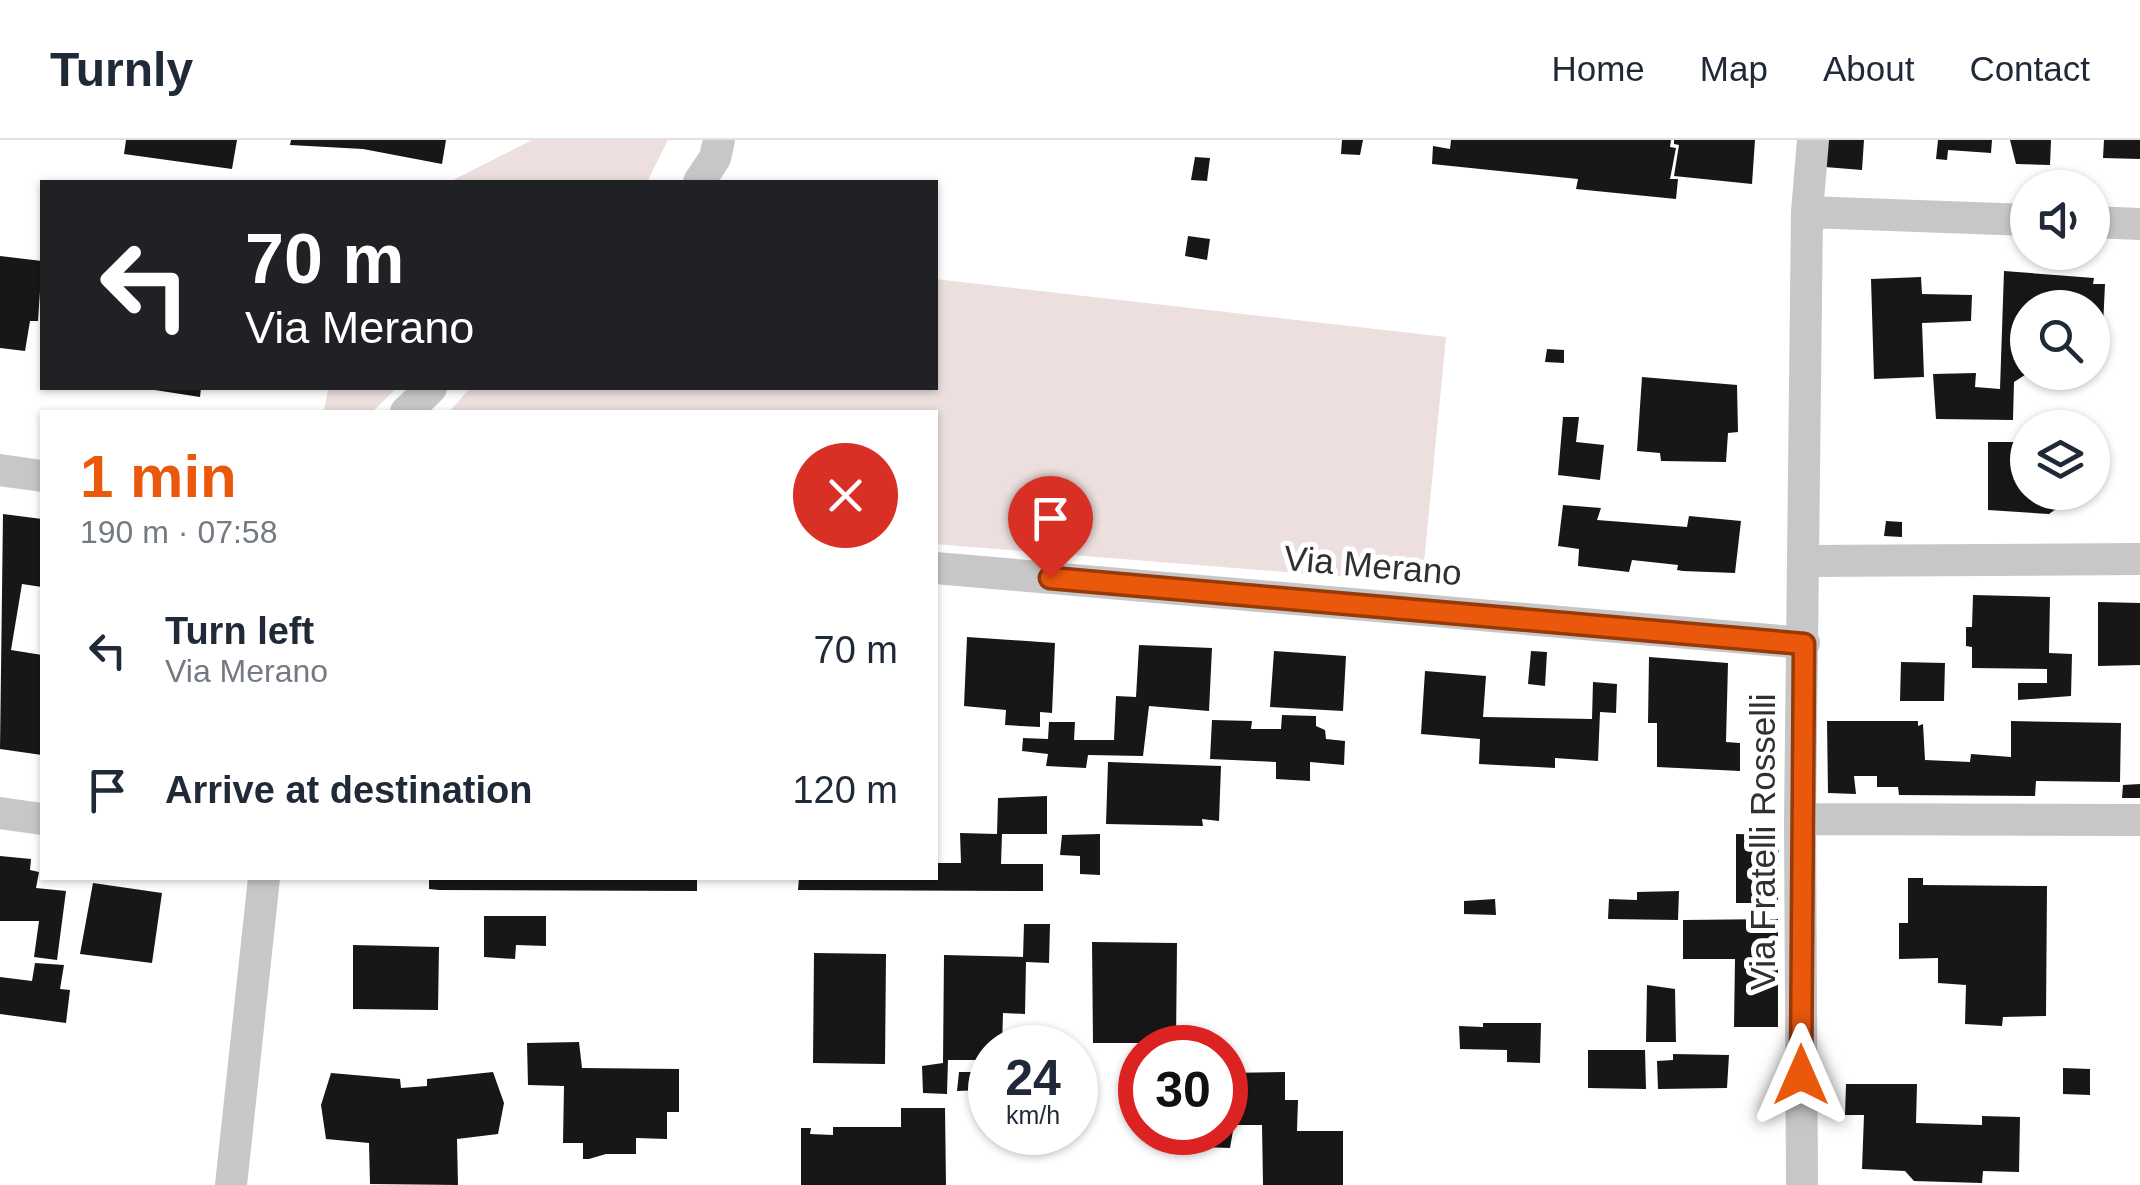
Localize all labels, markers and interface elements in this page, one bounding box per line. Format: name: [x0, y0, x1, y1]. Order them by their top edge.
text: Turnly: [50, 43, 193, 96]
text: Home: [1551, 49, 1645, 88]
text: Map: [1700, 49, 1768, 88]
text: About: [1823, 49, 1914, 88]
text: Contact: [1969, 49, 2090, 88]
map controls: [2010, 170, 2110, 510]
button: sound: [2010, 170, 2110, 270]
icon: left: [80, 220, 210, 350]
text: 70 m: [245, 220, 405, 298]
button: search: [2010, 290, 2110, 390]
text: Via Merano: [245, 302, 474, 353]
button: layers: [2010, 410, 2110, 510]
text: 1 min: [80, 443, 237, 510]
button: close: [793, 443, 898, 548]
pin: [1008, 476, 1093, 579]
icon: arrive: [1023, 491, 1078, 546]
text: 190 m · 07:58: [80, 514, 277, 550]
street label: Via Merano: [1282, 538, 1464, 592]
text: Turn left: [165, 610, 314, 652]
icon: left: [80, 623, 135, 678]
text: 70 m: [814, 629, 898, 671]
text: Via Merano: [165, 653, 328, 689]
street label: Via Fratelli Rosselli: [1743, 694, 1782, 990]
icon: arrive: [80, 763, 135, 818]
text: Arrive at destination: [165, 769, 532, 811]
text: 120 m: [792, 769, 898, 811]
position arrow: [1749, 1023, 1853, 1127]
speed limit sign: 30: [1118, 1025, 1248, 1155]
text: 24: [1005, 1050, 1061, 1106]
text: km/h: [1006, 1101, 1060, 1129]

